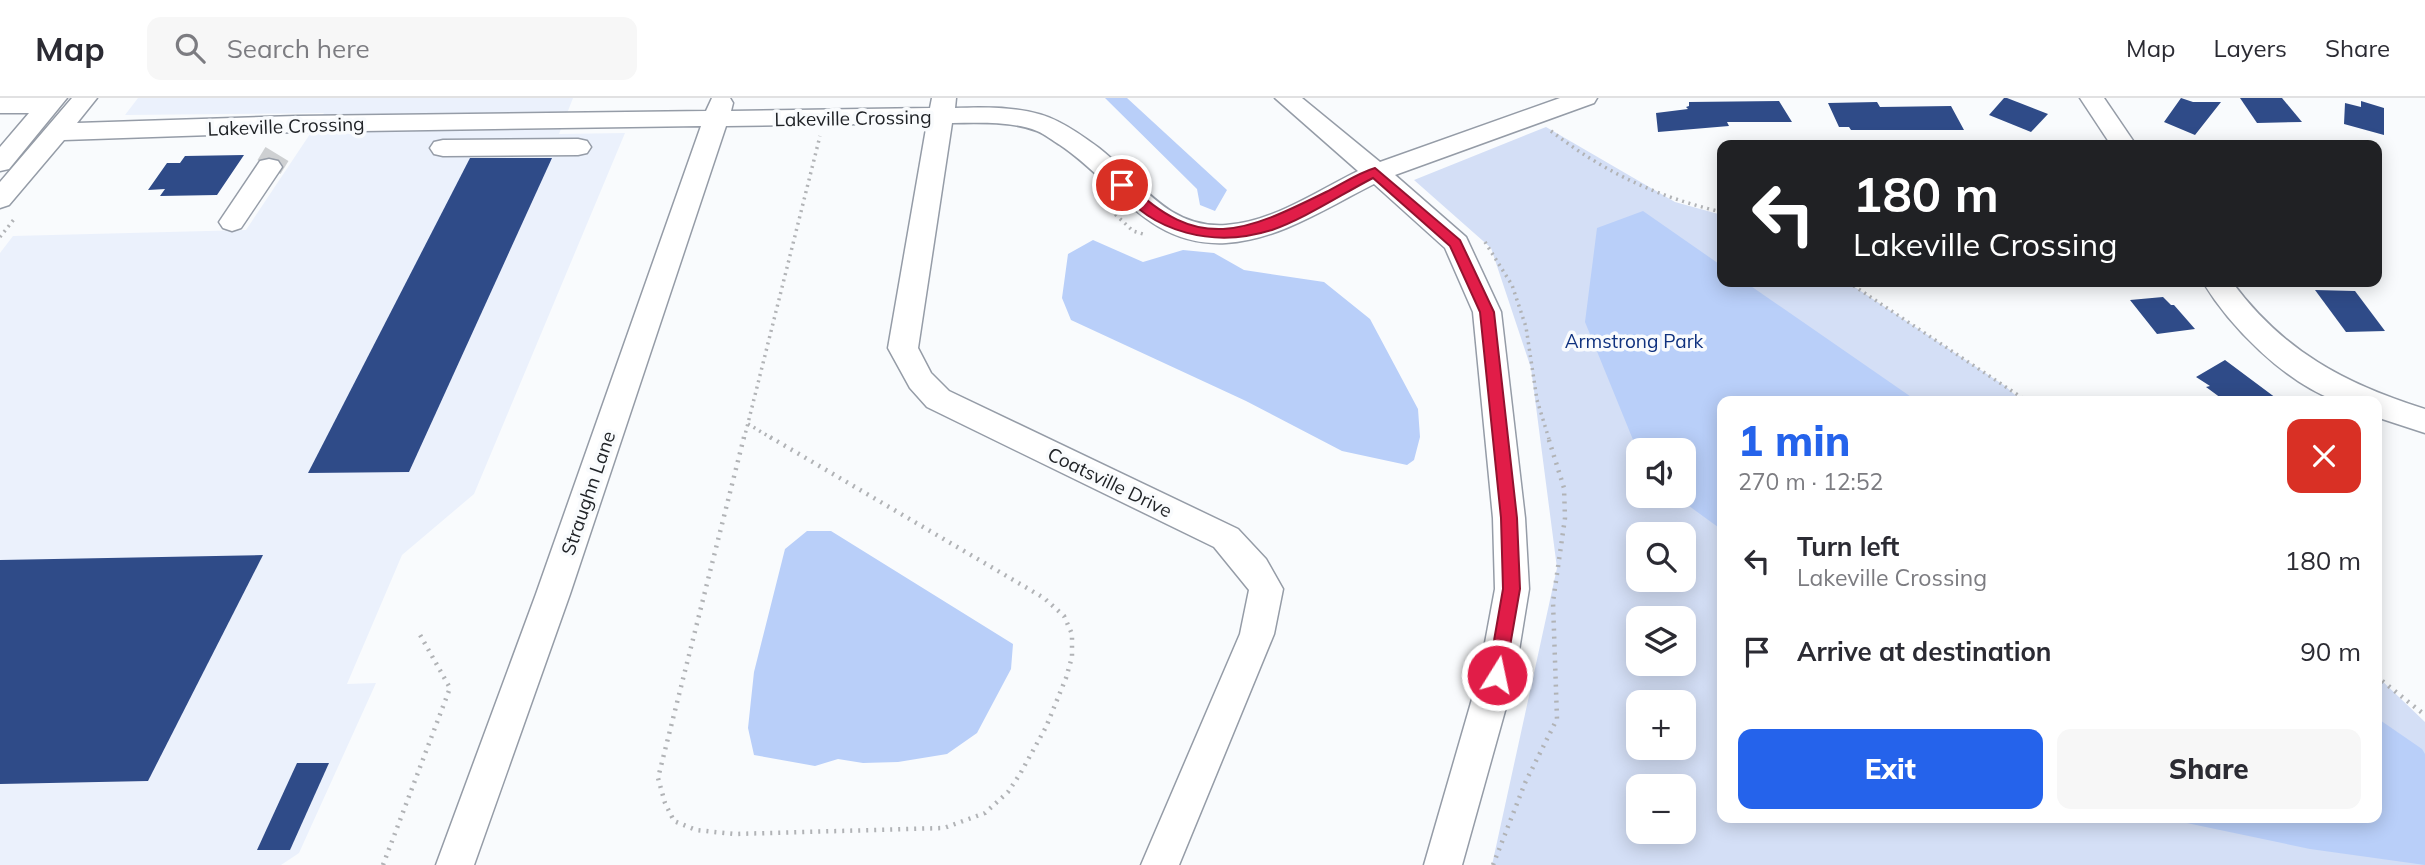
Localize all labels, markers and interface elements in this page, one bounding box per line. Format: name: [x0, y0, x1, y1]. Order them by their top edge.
search box: [147, 17, 637, 80]
text: Map: [35, 28, 105, 69]
icon: search: [171, 29, 209, 67]
text: Search here: [227, 32, 370, 65]
text: Map: [2126, 33, 2175, 63]
text: Layers: [2213, 33, 2287, 63]
text: Share: [2325, 33, 2390, 63]
street label: Lakeville Crossing: [774, 105, 932, 131]
street label: Lakeville Crossing: [207, 111, 365, 141]
pin: [1092, 155, 1152, 215]
text: 180 m: [1853, 163, 1999, 224]
icon: arrive: [1103, 166, 1141, 204]
icon: left: [1738, 168, 1829, 259]
text: Lakeville Crossing: [1853, 224, 2118, 264]
park label: Armstrong Park: [1565, 329, 1704, 353]
text: 1 min: [1738, 414, 1851, 467]
button: close: [2287, 419, 2361, 493]
street label: Straughn Lane: [556, 428, 620, 558]
map controls: [1626, 438, 1696, 844]
button: sound: [1626, 438, 1696, 508]
street label: Coatsville Drive: [1044, 442, 1176, 522]
text: 270 m · 12:52: [1738, 467, 1883, 496]
button: search: [1626, 522, 1696, 592]
text: Turn left: [1797, 530, 1899, 563]
icon: left: [1738, 542, 1776, 580]
text: 180 m: [2285, 544, 2361, 577]
text: Lakeville Crossing: [1797, 563, 1987, 592]
button: layers: [1626, 606, 1696, 676]
icon: arrive: [1738, 633, 1776, 671]
text: Arrive at destination: [1797, 635, 2052, 668]
text: 90 m: [2300, 635, 2361, 668]
position arrow: [1460, 638, 1534, 712]
button: +: [1626, 690, 1696, 760]
button: Exit: [1738, 729, 2043, 809]
button: Share: [2057, 729, 2361, 809]
button: −: [1626, 774, 1696, 844]

